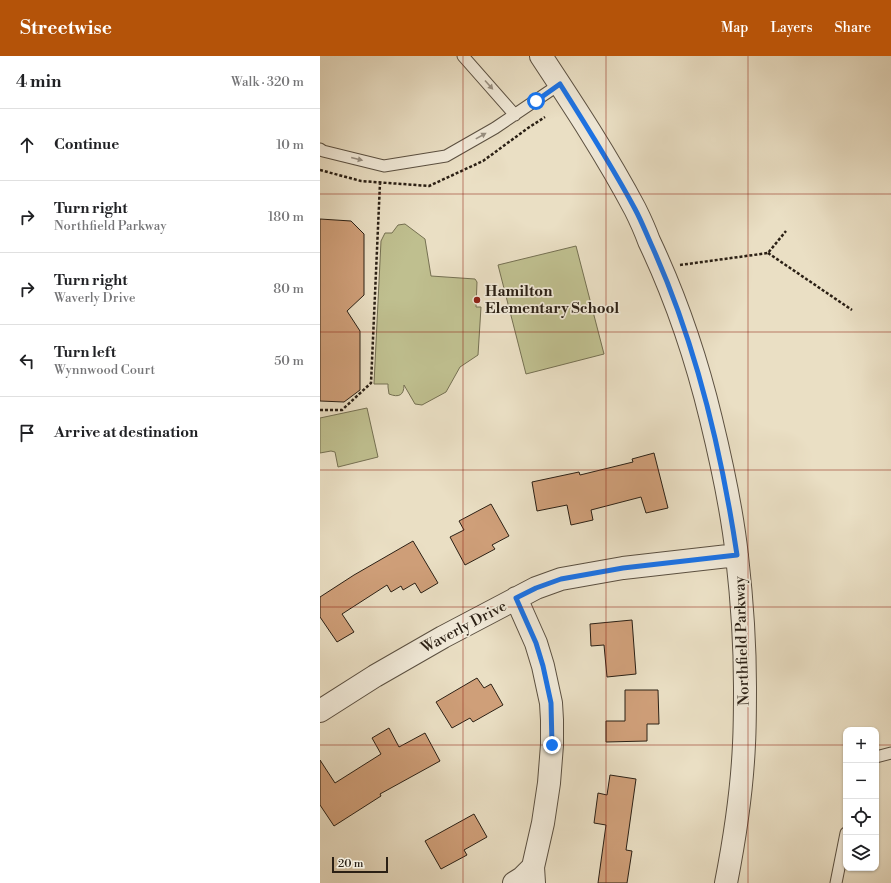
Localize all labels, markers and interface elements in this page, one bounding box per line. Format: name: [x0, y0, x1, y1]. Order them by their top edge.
text: Streetwise: [20, 16, 112, 40]
text: Map: [721, 19, 748, 37]
text: Layers: [770, 19, 813, 37]
text: Share: [835, 19, 871, 37]
text: 4 min: [16, 71, 61, 93]
text: Walk · 320 m: [231, 74, 304, 90]
one-way arrow: [485, 80, 494, 90]
route start: [527, 92, 545, 110]
one-way arrow: [475, 133, 487, 140]
icon: ahead: [16, 134, 38, 156]
text: Continue: [54, 135, 119, 154]
text: 10 m: [276, 137, 304, 153]
one-way arrow: [351, 157, 364, 163]
text: Turn right: [54, 199, 128, 218]
icon: right: [16, 206, 38, 228]
text: 180 m: [268, 209, 304, 225]
text: Northfield Parkway: [54, 218, 167, 234]
text: Turn right: [54, 271, 128, 290]
icon: right: [16, 278, 38, 300]
text: 80 m: [273, 281, 304, 297]
place label: Hamilton Elementary School: [485, 282, 619, 318]
text: Waverly Drive: [54, 290, 136, 306]
marker: Hamilton Elementary School: [472, 295, 482, 305]
text: Turn left: [54, 343, 116, 362]
icon: left: [16, 350, 38, 372]
text: 50 m: [274, 353, 304, 369]
text: Wynnwood Court: [54, 362, 155, 378]
icon: arrive: [16, 422, 38, 444]
text: Arrive at destination: [54, 423, 198, 442]
street label: Northfield Parkway: [730, 575, 754, 706]
street label: Waverly Drive: [417, 596, 510, 658]
map controls: [843, 727, 879, 871]
button: +: [843, 727, 879, 763]
route end: [543, 736, 561, 754]
button: −: [843, 763, 879, 799]
button: locate: [843, 799, 879, 835]
button: layers: [843, 835, 879, 871]
scale bar: [332, 855, 388, 874]
text: 20 m: [338, 857, 363, 871]

